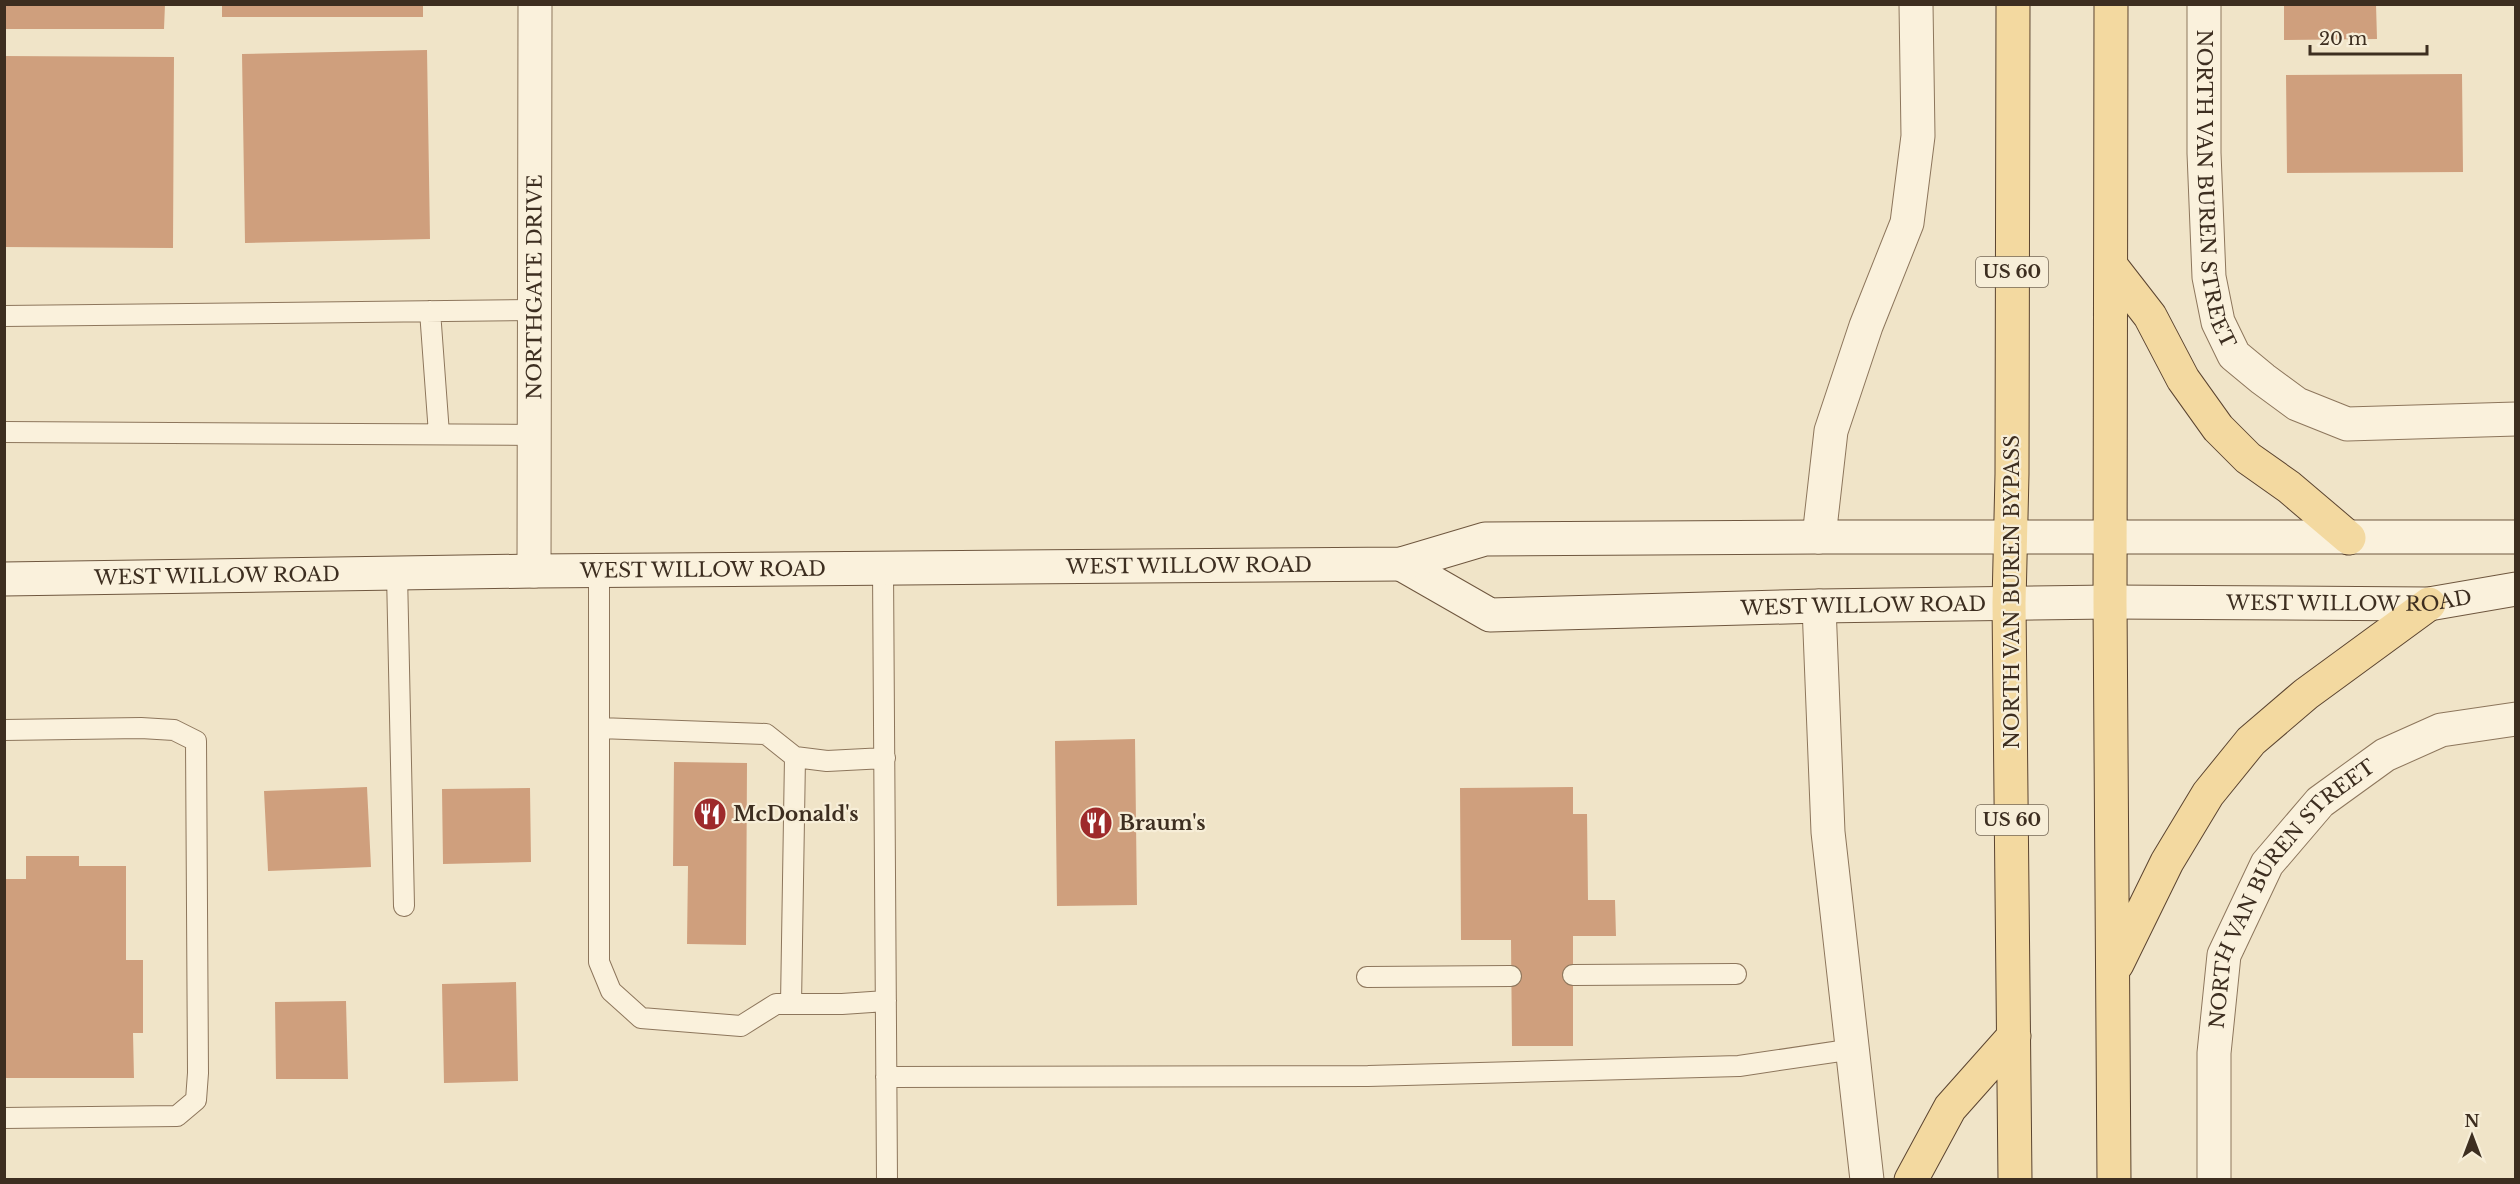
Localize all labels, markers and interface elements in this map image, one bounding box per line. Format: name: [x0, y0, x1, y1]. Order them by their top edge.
scale bar: [2310, 18, 2427, 56]
text: 20 m: [2319, 28, 2367, 50]
street label: NORTH VAN BUREN STREET: [2192, 30, 2241, 352]
street label: NORTHGATE DRIVE: [522, 174, 547, 400]
road number: US 60: [1976, 257, 2048, 287]
street label: NORTH VAN BUREN BYPASS: [2000, 435, 2024, 749]
street label: WEST WILLOW ROAD: [1065, 553, 1312, 579]
street label: WEST WILLOW ROAD: [579, 557, 826, 583]
street label: WEST WILLOW ROAD: [93, 562, 340, 590]
street label: WEST WILLOW ROAD: [2225, 585, 2474, 617]
street label: WEST WILLOW ROAD: [1739, 592, 1986, 620]
street label: NORTH VAN BUREN STREET: [2205, 754, 2379, 1030]
restaurant icon: McDonald's: [692, 796, 728, 832]
place label: McDonald's: [733, 802, 859, 826]
restaurant icon: Braum's: [1078, 805, 1114, 841]
road number: US 60: [1976, 805, 2048, 835]
place label: Braum's: [1119, 811, 1206, 835]
north arrow: [2442, 1106, 2502, 1166]
text: N: [2464, 1111, 2480, 1131]

